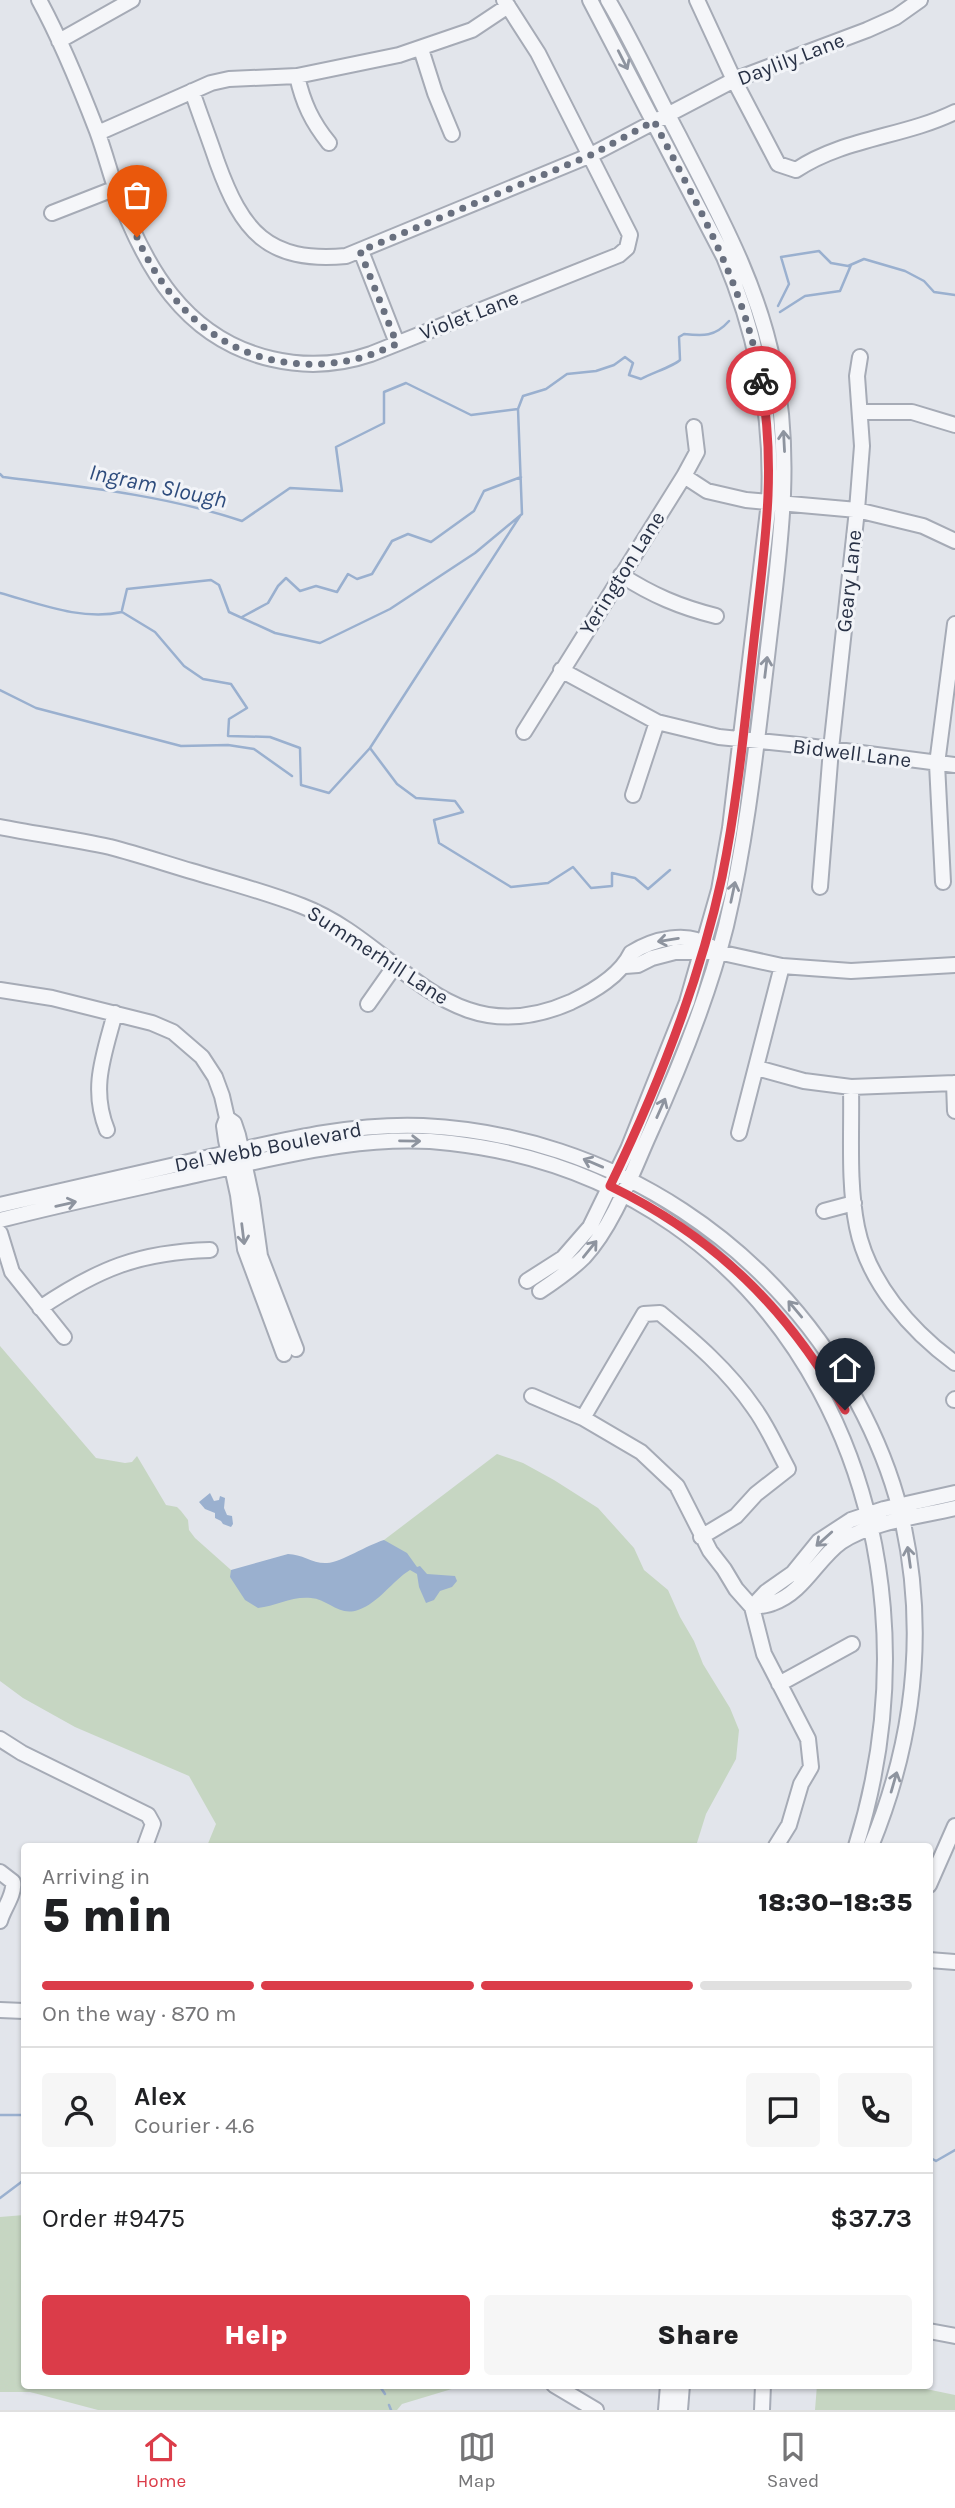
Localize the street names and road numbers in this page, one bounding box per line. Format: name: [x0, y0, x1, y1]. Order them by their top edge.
street label: Daylily Lane: [734, 28, 848, 90]
street label: Violet Lane: [416, 285, 522, 345]
street label: Yerington Lane: [574, 507, 670, 639]
street label: Geary Lane: [832, 528, 866, 634]
street label: Bidwell Lane: [791, 734, 913, 772]
street label: Summerhill Lane: [303, 900, 453, 1010]
street label: Del Webb Boulevard: [172, 1117, 364, 1177]

